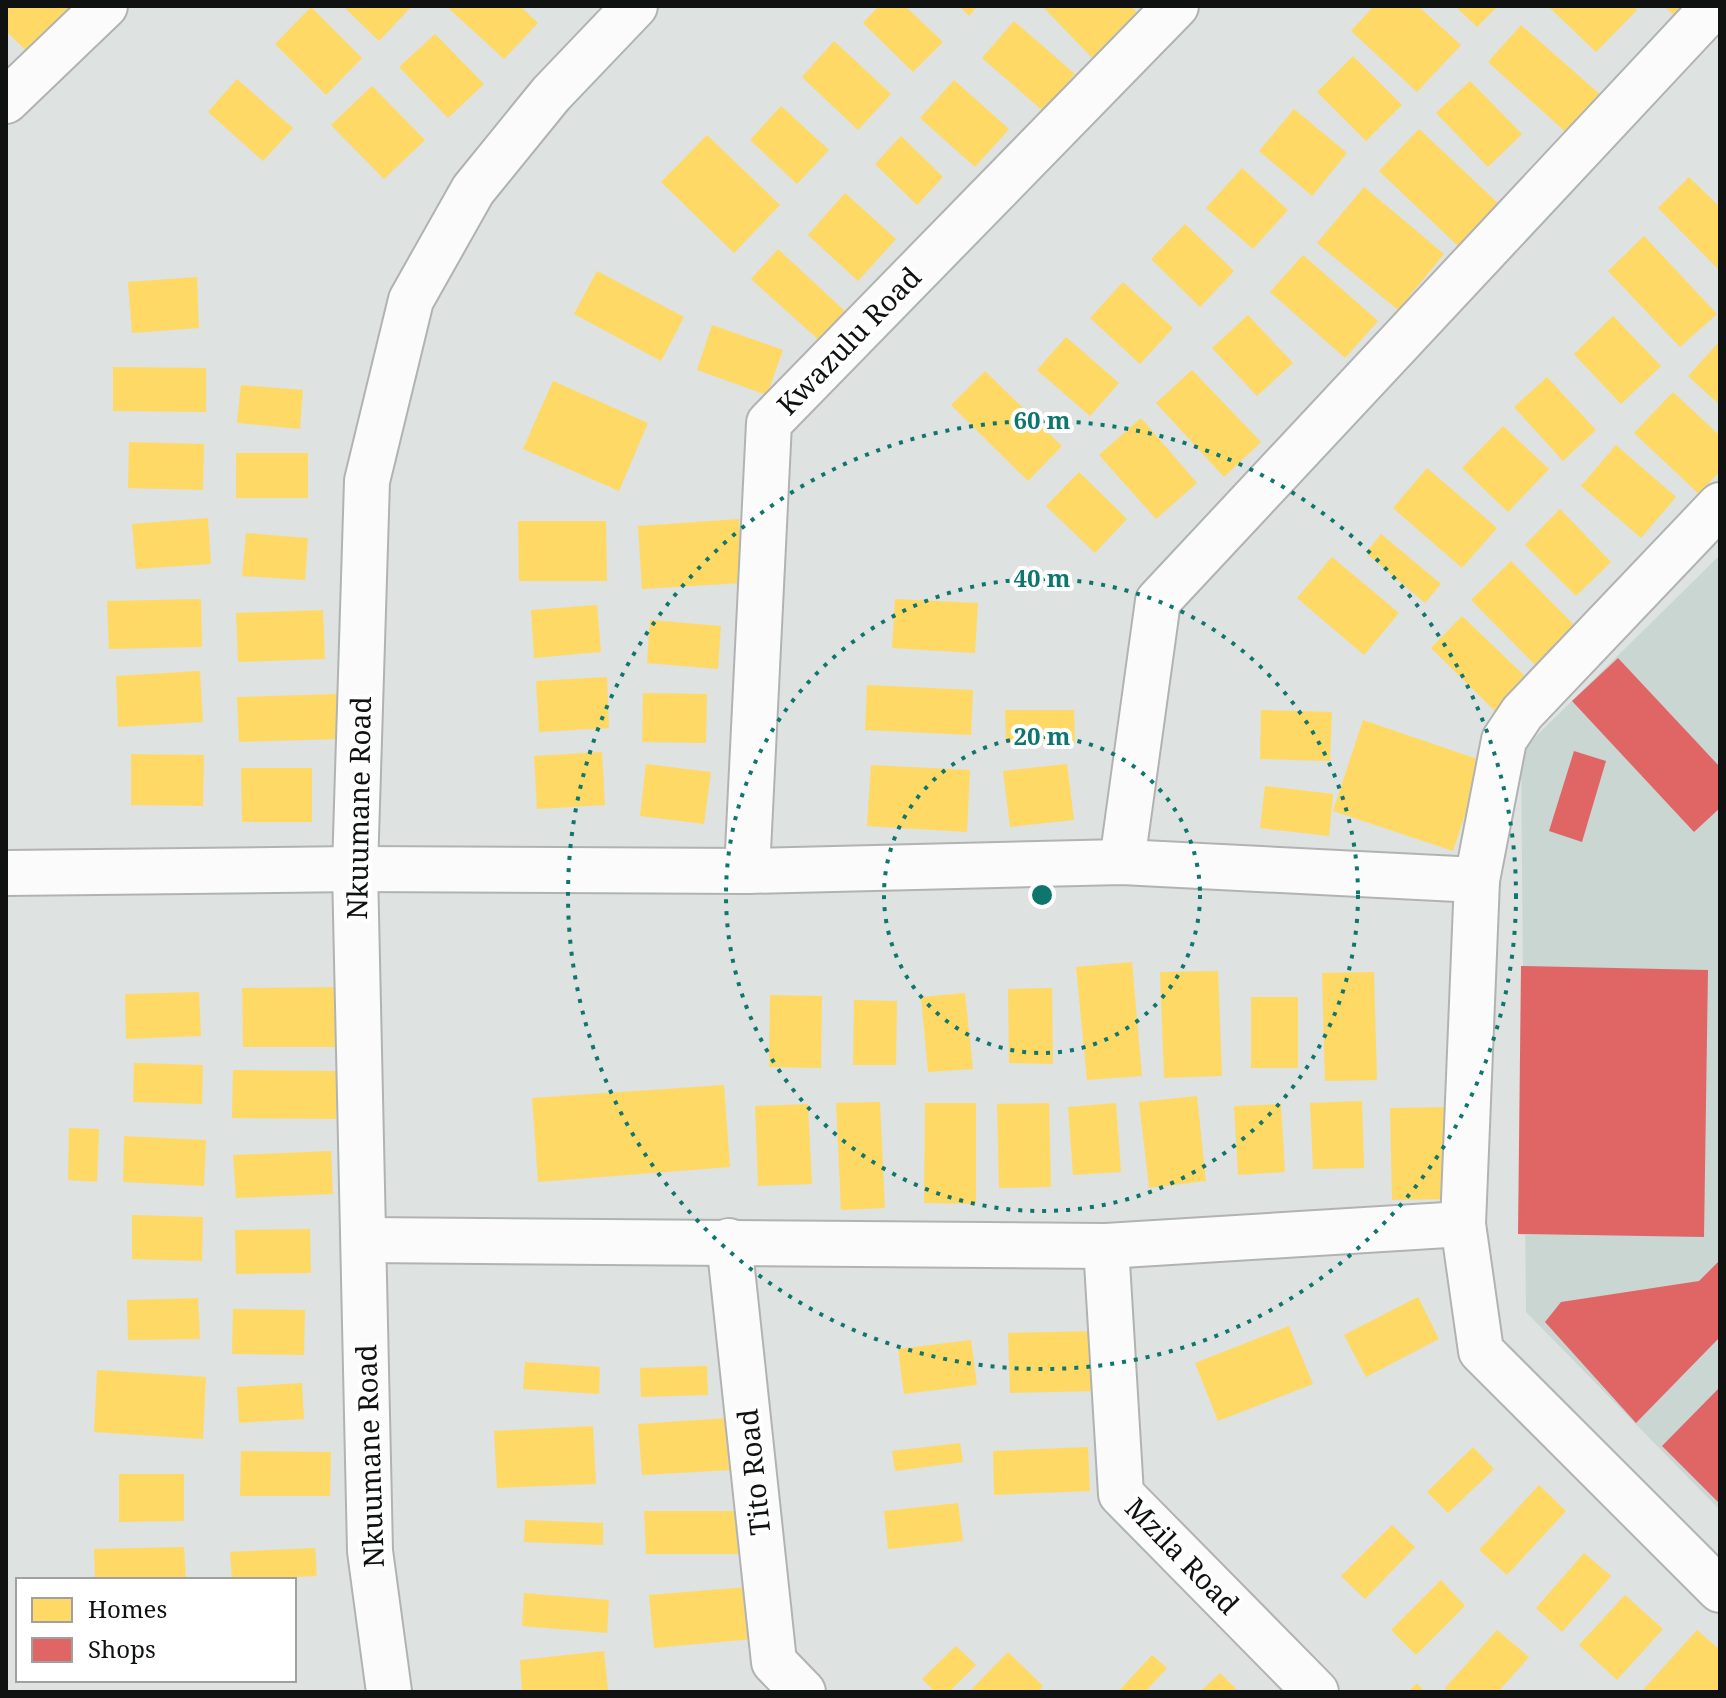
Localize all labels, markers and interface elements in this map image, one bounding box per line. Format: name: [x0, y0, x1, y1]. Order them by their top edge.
street label: Kwazulu Road: [768, 258, 929, 423]
text: 60 m: [1013, 403, 1071, 436]
text: 40 m: [1013, 561, 1071, 594]
street label: Nkuumane Road: [337, 696, 379, 920]
text: 20 m: [1013, 719, 1071, 752]
centre of rings: [1028, 881, 1056, 909]
street label: Nkuumane Road: [346, 1344, 392, 1568]
street label: Tito Road: [727, 1407, 779, 1537]
street label: Mzila Road: [1117, 1489, 1248, 1622]
legend: [16, 1578, 296, 1682]
text: Homes: [88, 1592, 167, 1625]
text: Shops: [88, 1632, 156, 1665]

